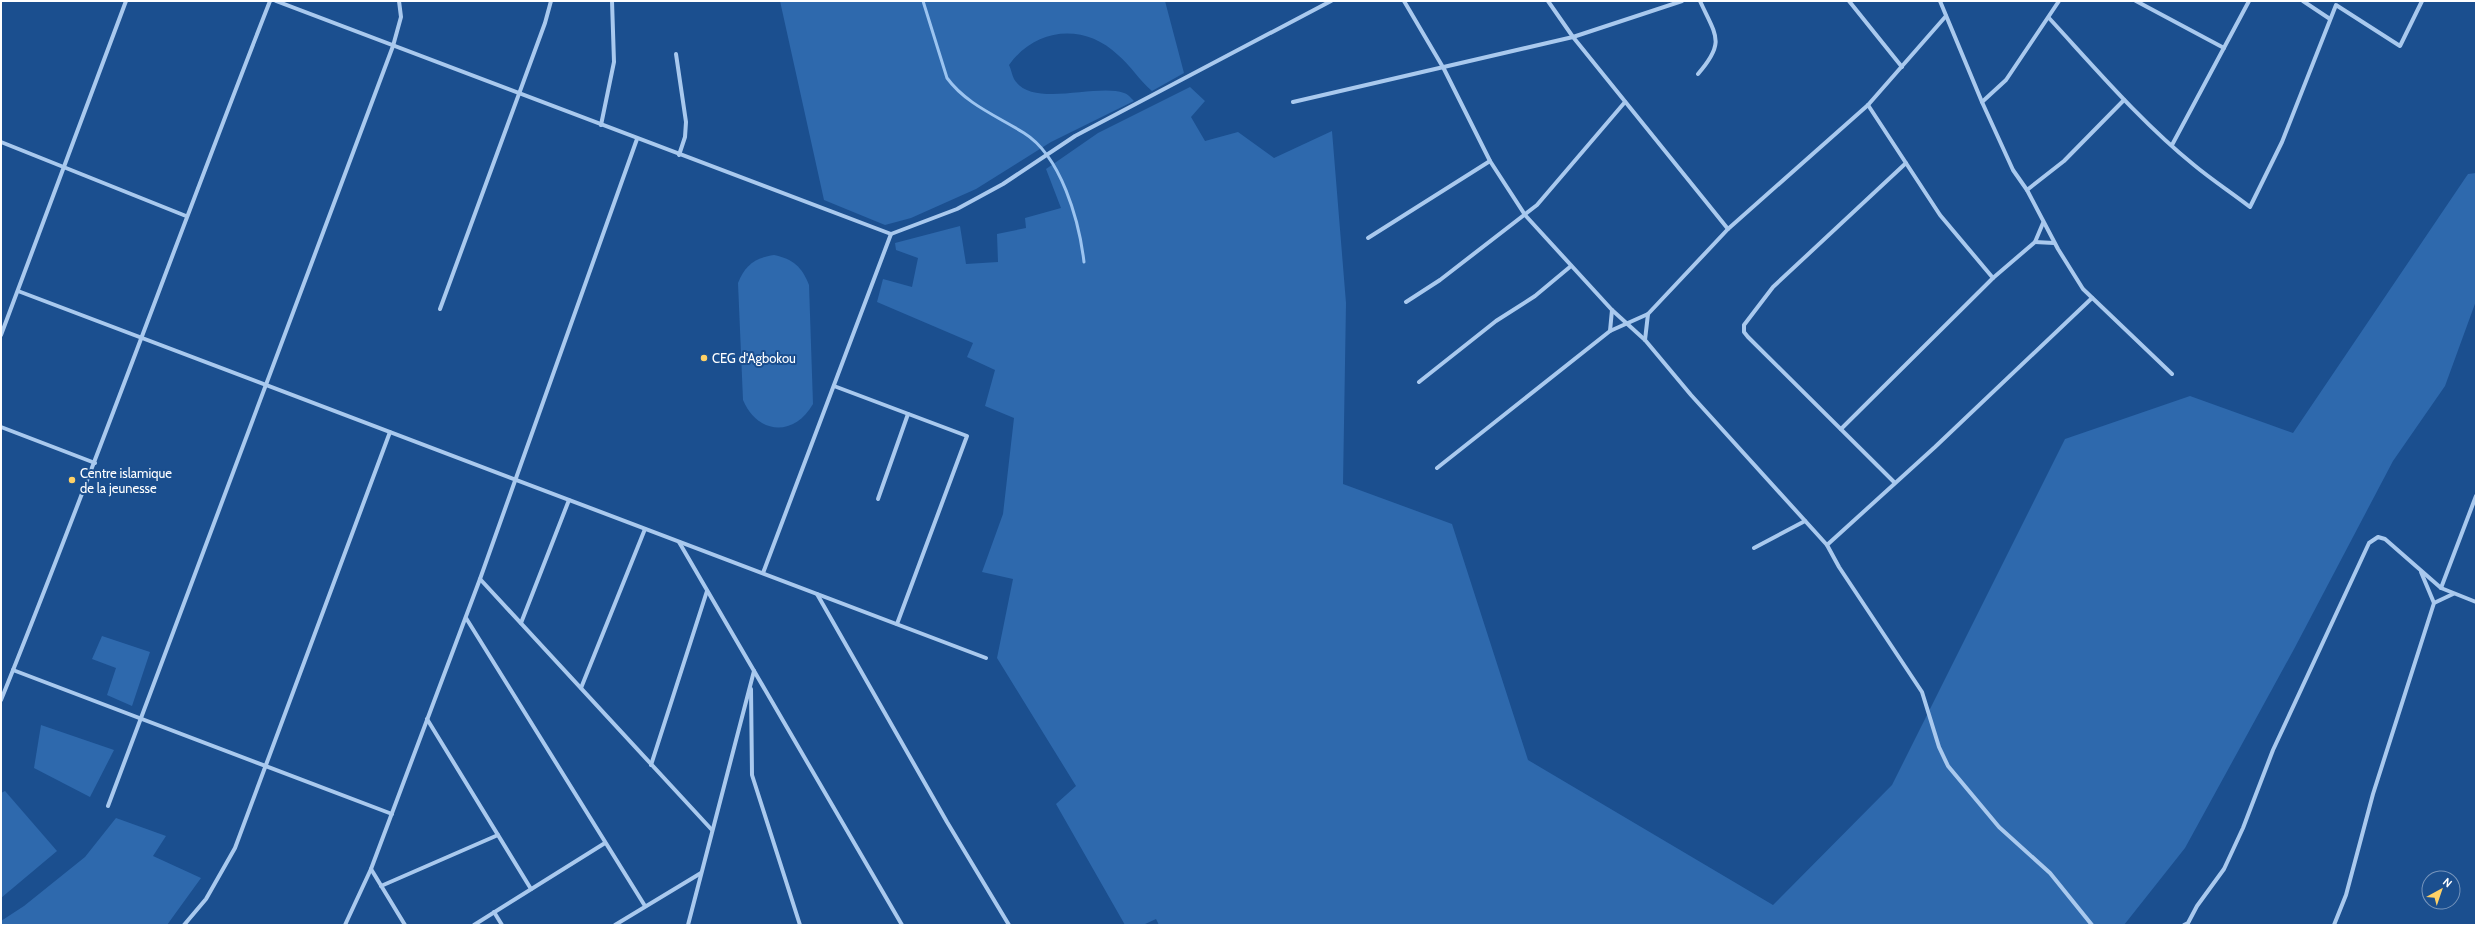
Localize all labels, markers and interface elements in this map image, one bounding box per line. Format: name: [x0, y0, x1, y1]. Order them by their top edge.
place label: CEG d'Agbokou: [712, 350, 796, 366]
marker: CEG d'Agbokou: [699, 353, 709, 363]
place label: Centre islamique de la jeunesse: [80, 465, 172, 497]
marker: Centre islamique de la jeunesse: [67, 475, 77, 485]
north arrow: [2421, 870, 2461, 910]
text: N: [2440, 874, 2455, 890]

